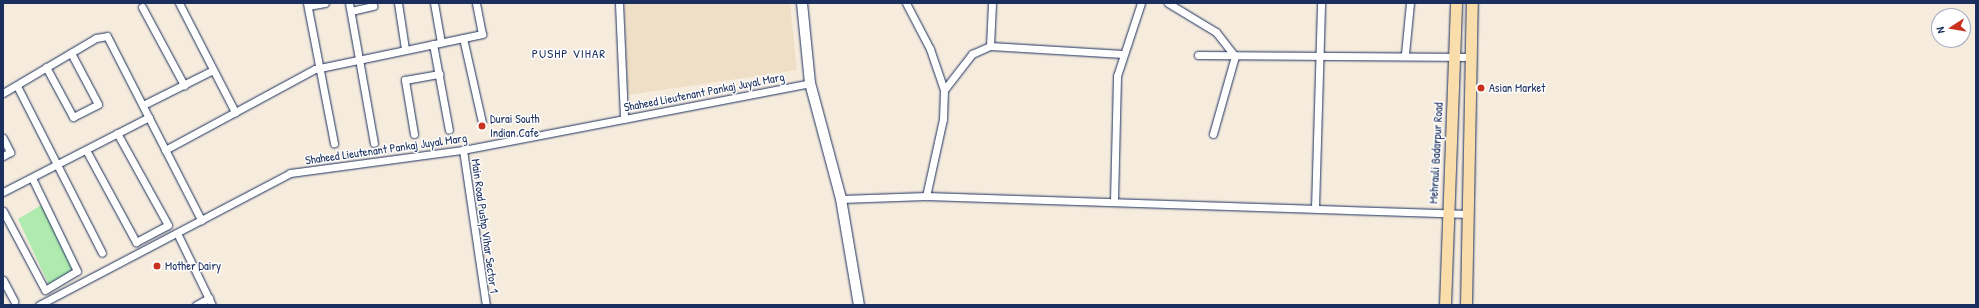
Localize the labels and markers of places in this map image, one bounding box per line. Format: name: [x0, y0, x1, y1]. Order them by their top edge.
place label: Asian Market: [1489, 81, 1545, 95]
marker: Asian Market: [1476, 83, 1486, 93]
place label: Durai South Indian Cafe: [490, 112, 540, 140]
marker: Durai South Indian Cafe: [477, 121, 487, 131]
place label: Mother Dairy: [165, 259, 221, 273]
marker: Mother Dairy: [152, 261, 162, 271]

